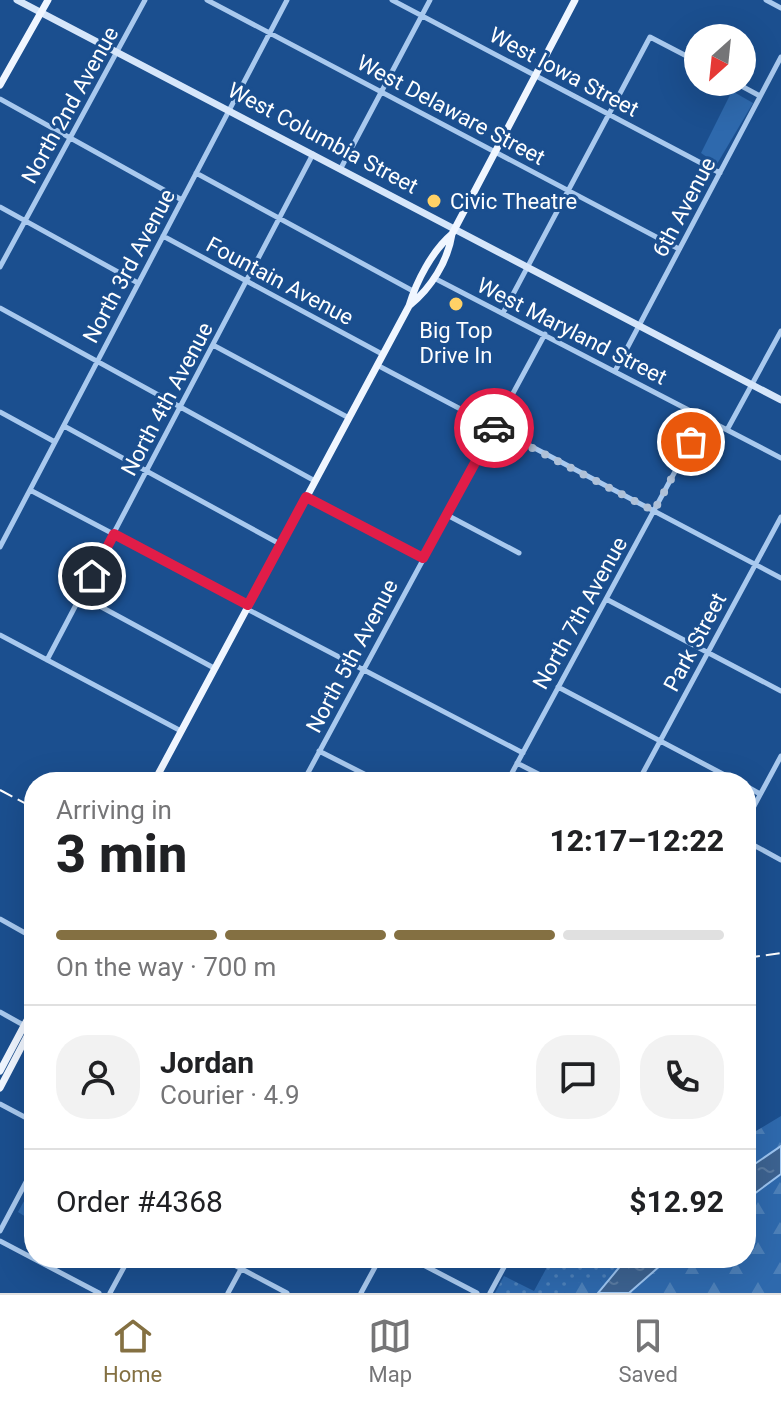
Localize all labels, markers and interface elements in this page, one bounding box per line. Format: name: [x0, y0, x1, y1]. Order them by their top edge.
street label: North 2nd Avenue: [17, 22, 123, 188]
street label: West Iowa Street: [485, 22, 643, 122]
north arrow: [684, 24, 756, 96]
map controls: [684, 24, 756, 96]
street label: West Delaware Street: [353, 50, 549, 170]
street label: West Columbia Street: [224, 77, 422, 199]
street label: 6th Avenue: [647, 153, 721, 261]
street label: North 3rd Avenue: [78, 185, 180, 347]
place label: Civic Theatre: [450, 189, 577, 214]
marker: Civic Theatre: [425, 192, 443, 210]
street label: Fountain Avenue: [202, 232, 358, 330]
street label: West Maryland Street: [473, 272, 671, 390]
marker: Big Top Drive In: [447, 295, 465, 313]
street label: North 4th Avenue: [116, 318, 218, 480]
place label: Big Top Drive In: [419, 318, 493, 368]
courier: [454, 388, 534, 468]
icon: car: [472, 406, 516, 450]
pin: [657, 408, 725, 476]
icon: bag: [669, 420, 713, 464]
street label: North 7th Avenue: [528, 533, 632, 693]
pin: [58, 542, 126, 610]
icon: home: [70, 554, 114, 598]
street label: North 5th Avenue: [301, 575, 403, 737]
street label: Park Street: [659, 589, 731, 695]
text: Arriving in: [56, 795, 172, 825]
text: 12:17–12:22: [549, 823, 724, 858]
text: 3 min: [56, 824, 187, 885]
text: On the way · 700 m: [56, 952, 276, 982]
button: person: [56, 1035, 140, 1119]
button: chat: [536, 1035, 620, 1119]
button: phone: [640, 1035, 724, 1119]
text: Jordan: [160, 1045, 254, 1080]
text: Courier · 4.9: [160, 1080, 300, 1110]
text: Order #4368: [56, 1184, 223, 1219]
text: $12.92: [629, 1184, 724, 1219]
tab: Home: [103, 1314, 162, 1387]
tab: Map: [368, 1314, 412, 1387]
tab: Saved: [618, 1314, 678, 1387]

